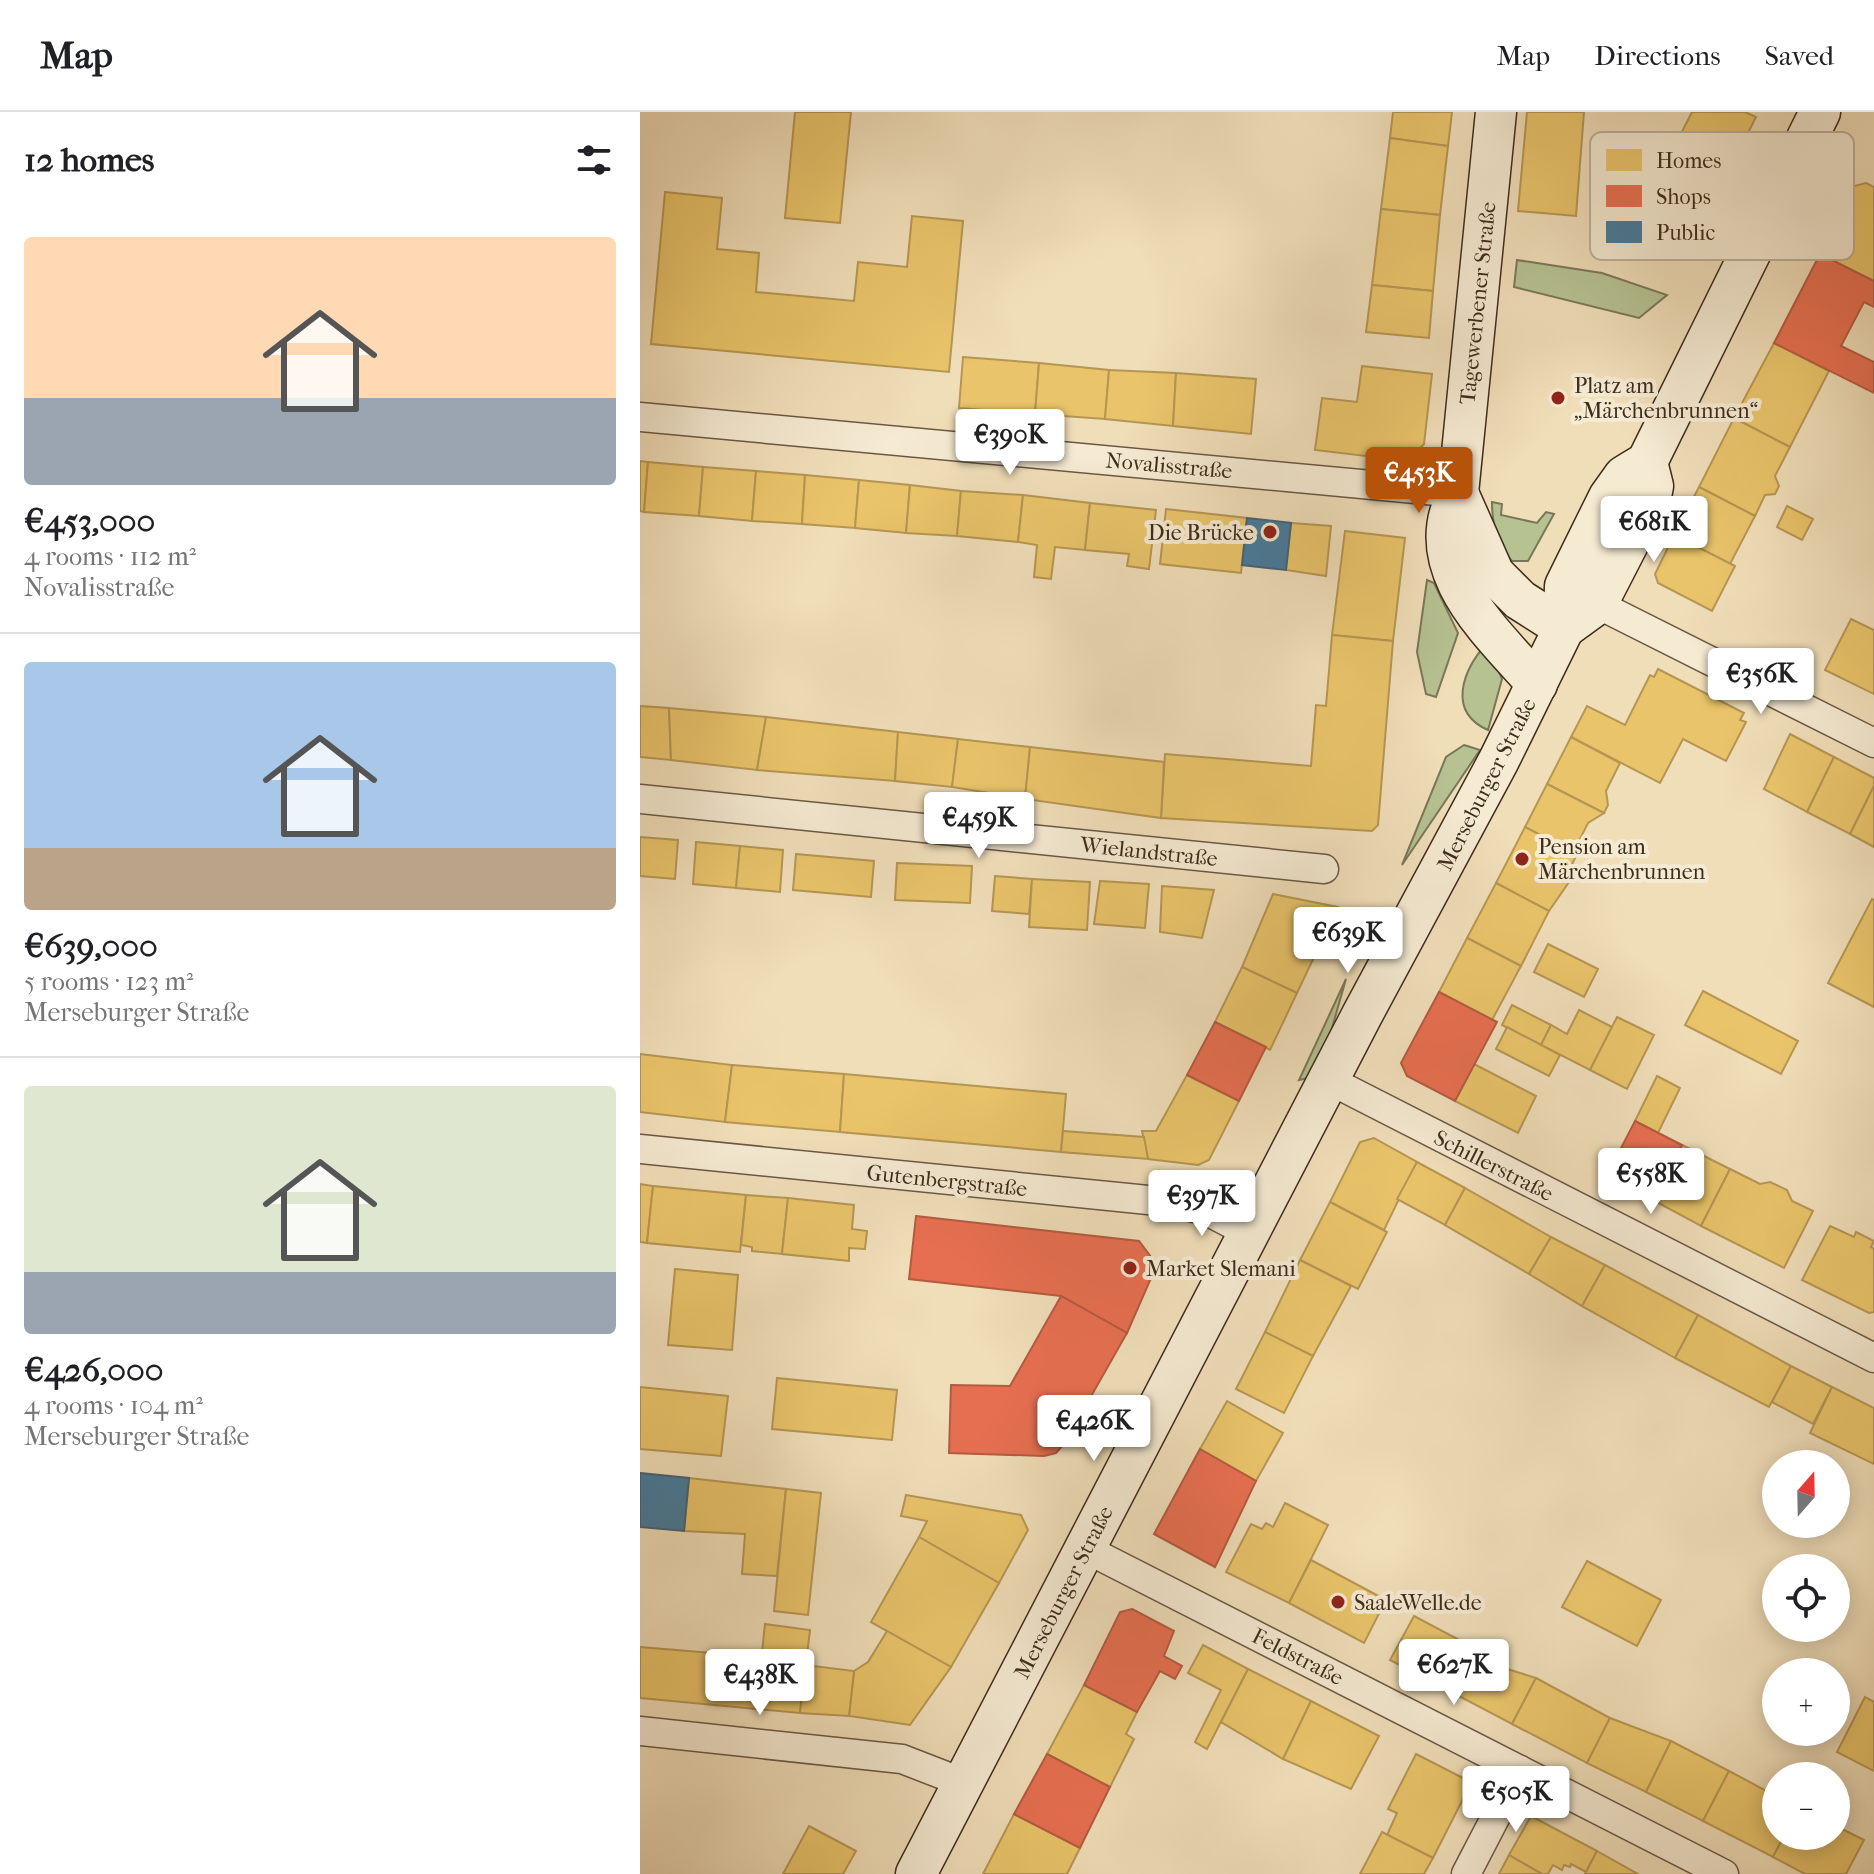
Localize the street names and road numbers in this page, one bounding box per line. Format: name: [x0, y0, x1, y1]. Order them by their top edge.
street label: Tagewerbener Straße: [1454, 200, 1502, 406]
street label: Novalisstraße: [1104, 448, 1234, 484]
street label: Merseburger Straße: [1432, 694, 1542, 875]
street label: Wielandstraße: [1078, 832, 1219, 872]
street label: Schillerstraße: [1429, 1125, 1558, 1207]
street label: Gutenbergstraße: [865, 1160, 1029, 1202]
street label: Merseburger Straße: [1009, 1502, 1119, 1683]
street label: Feldstraße: [1248, 1623, 1348, 1691]

